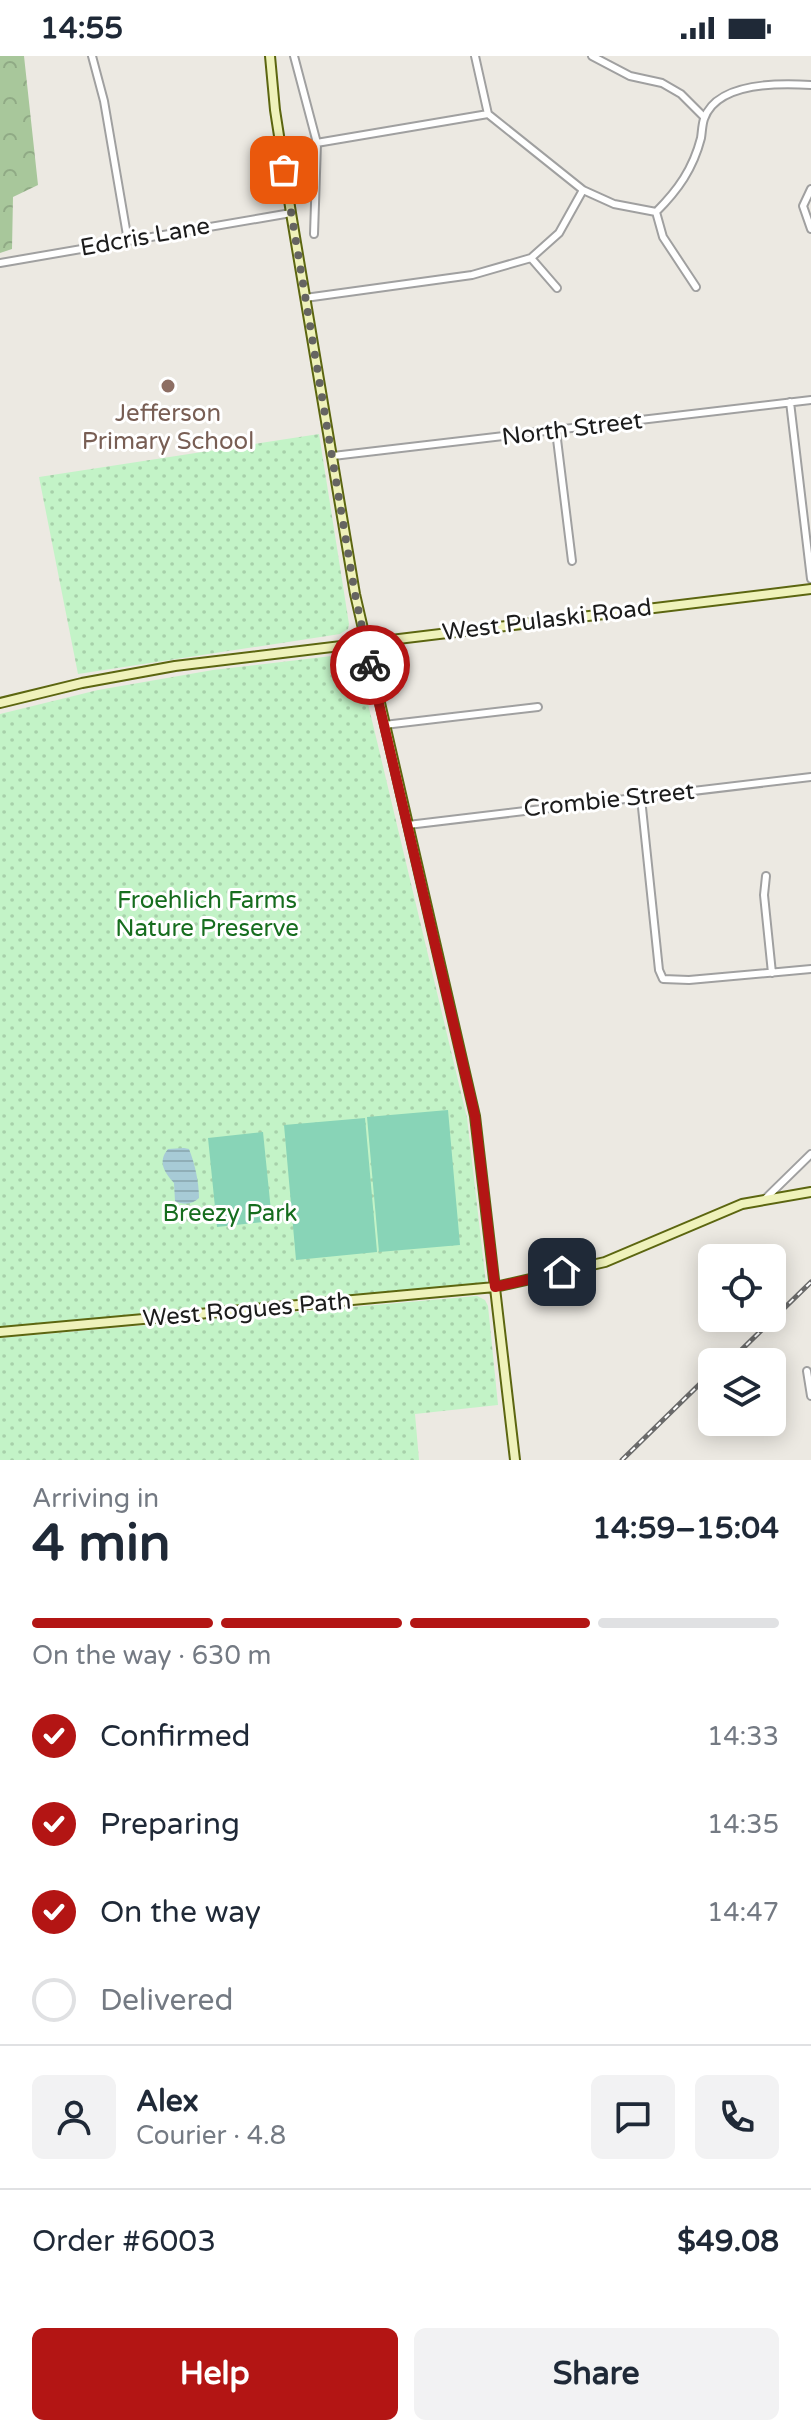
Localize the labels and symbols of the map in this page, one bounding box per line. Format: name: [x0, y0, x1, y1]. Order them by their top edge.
pin: [250, 136, 318, 204]
street label: Edcris Lane: [78, 211, 212, 263]
marker: Jefferson Primary School: [159, 377, 177, 395]
place label: Jefferson Primary School: [82, 399, 254, 456]
street label: North Street: [500, 406, 644, 452]
street label: West Pulaski Road: [441, 593, 653, 647]
courier: [330, 625, 410, 705]
street label: Crombie Street: [522, 777, 696, 823]
park label: Froehlich Farms Nature Preserve: [115, 886, 299, 943]
park label: Breezy Park: [163, 1199, 297, 1228]
pin: [528, 1238, 596, 1306]
street label: West Rogues Path: [142, 1286, 352, 1334]

